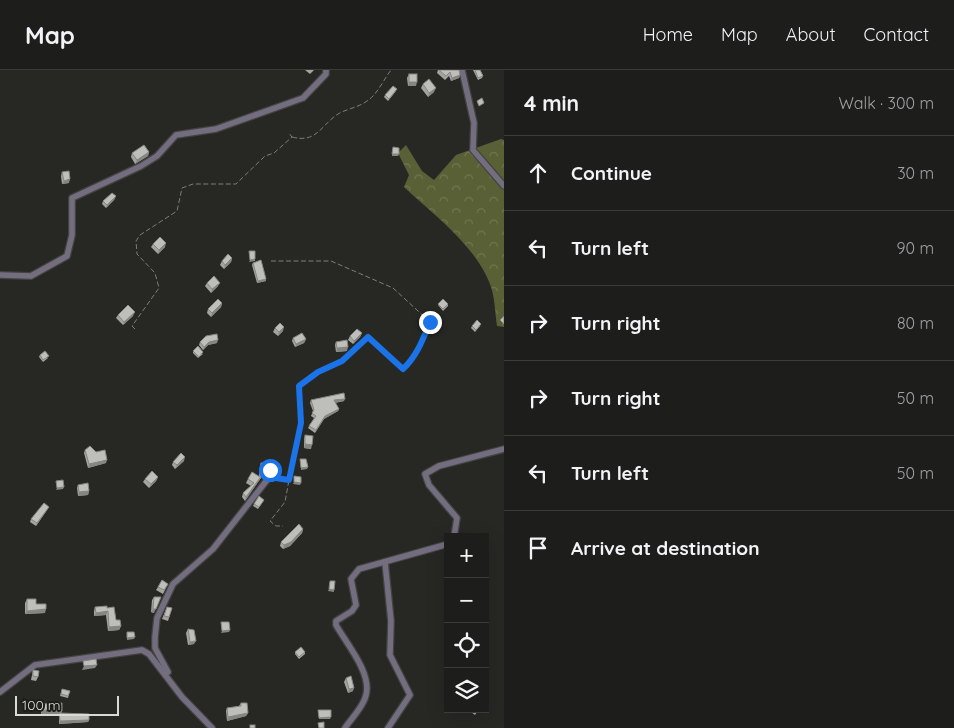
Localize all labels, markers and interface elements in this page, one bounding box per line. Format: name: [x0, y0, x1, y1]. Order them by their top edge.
text: Map: [25, 20, 75, 50]
text: Home: [643, 23, 693, 46]
text: Map: [721, 23, 758, 46]
text: About: [786, 23, 836, 46]
text: Contact: [864, 23, 929, 46]
text: 4 min: [524, 90, 579, 116]
text: Walk · 300 m: [839, 93, 934, 113]
icon: ahead: [524, 159, 552, 187]
text: Continue: [571, 161, 652, 185]
text: 30 m: [897, 163, 934, 183]
icon: left: [524, 234, 552, 262]
text: Turn left: [571, 236, 649, 260]
text: 90 m: [897, 238, 934, 258]
icon: right: [524, 309, 552, 337]
route end: [419, 311, 442, 334]
text: Turn right: [571, 311, 660, 335]
text: 80 m: [897, 313, 934, 333]
icon: right: [524, 384, 552, 412]
text: Turn right: [571, 386, 660, 410]
text: 50 m: [897, 388, 934, 408]
route start: [259, 459, 282, 482]
icon: left: [524, 459, 552, 487]
text: Turn left: [571, 461, 649, 485]
text: 50 m: [897, 463, 934, 483]
map controls: [444, 533, 489, 713]
button: +: [444, 533, 489, 578]
icon: arrive: [524, 534, 552, 562]
text: Arrive at destination: [571, 536, 760, 560]
button: −: [444, 578, 489, 623]
button: locate: [444, 623, 489, 668]
button: layers: [444, 668, 489, 713]
scale bar: [15, 693, 119, 716]
text: 100 m: [22, 696, 60, 714]

